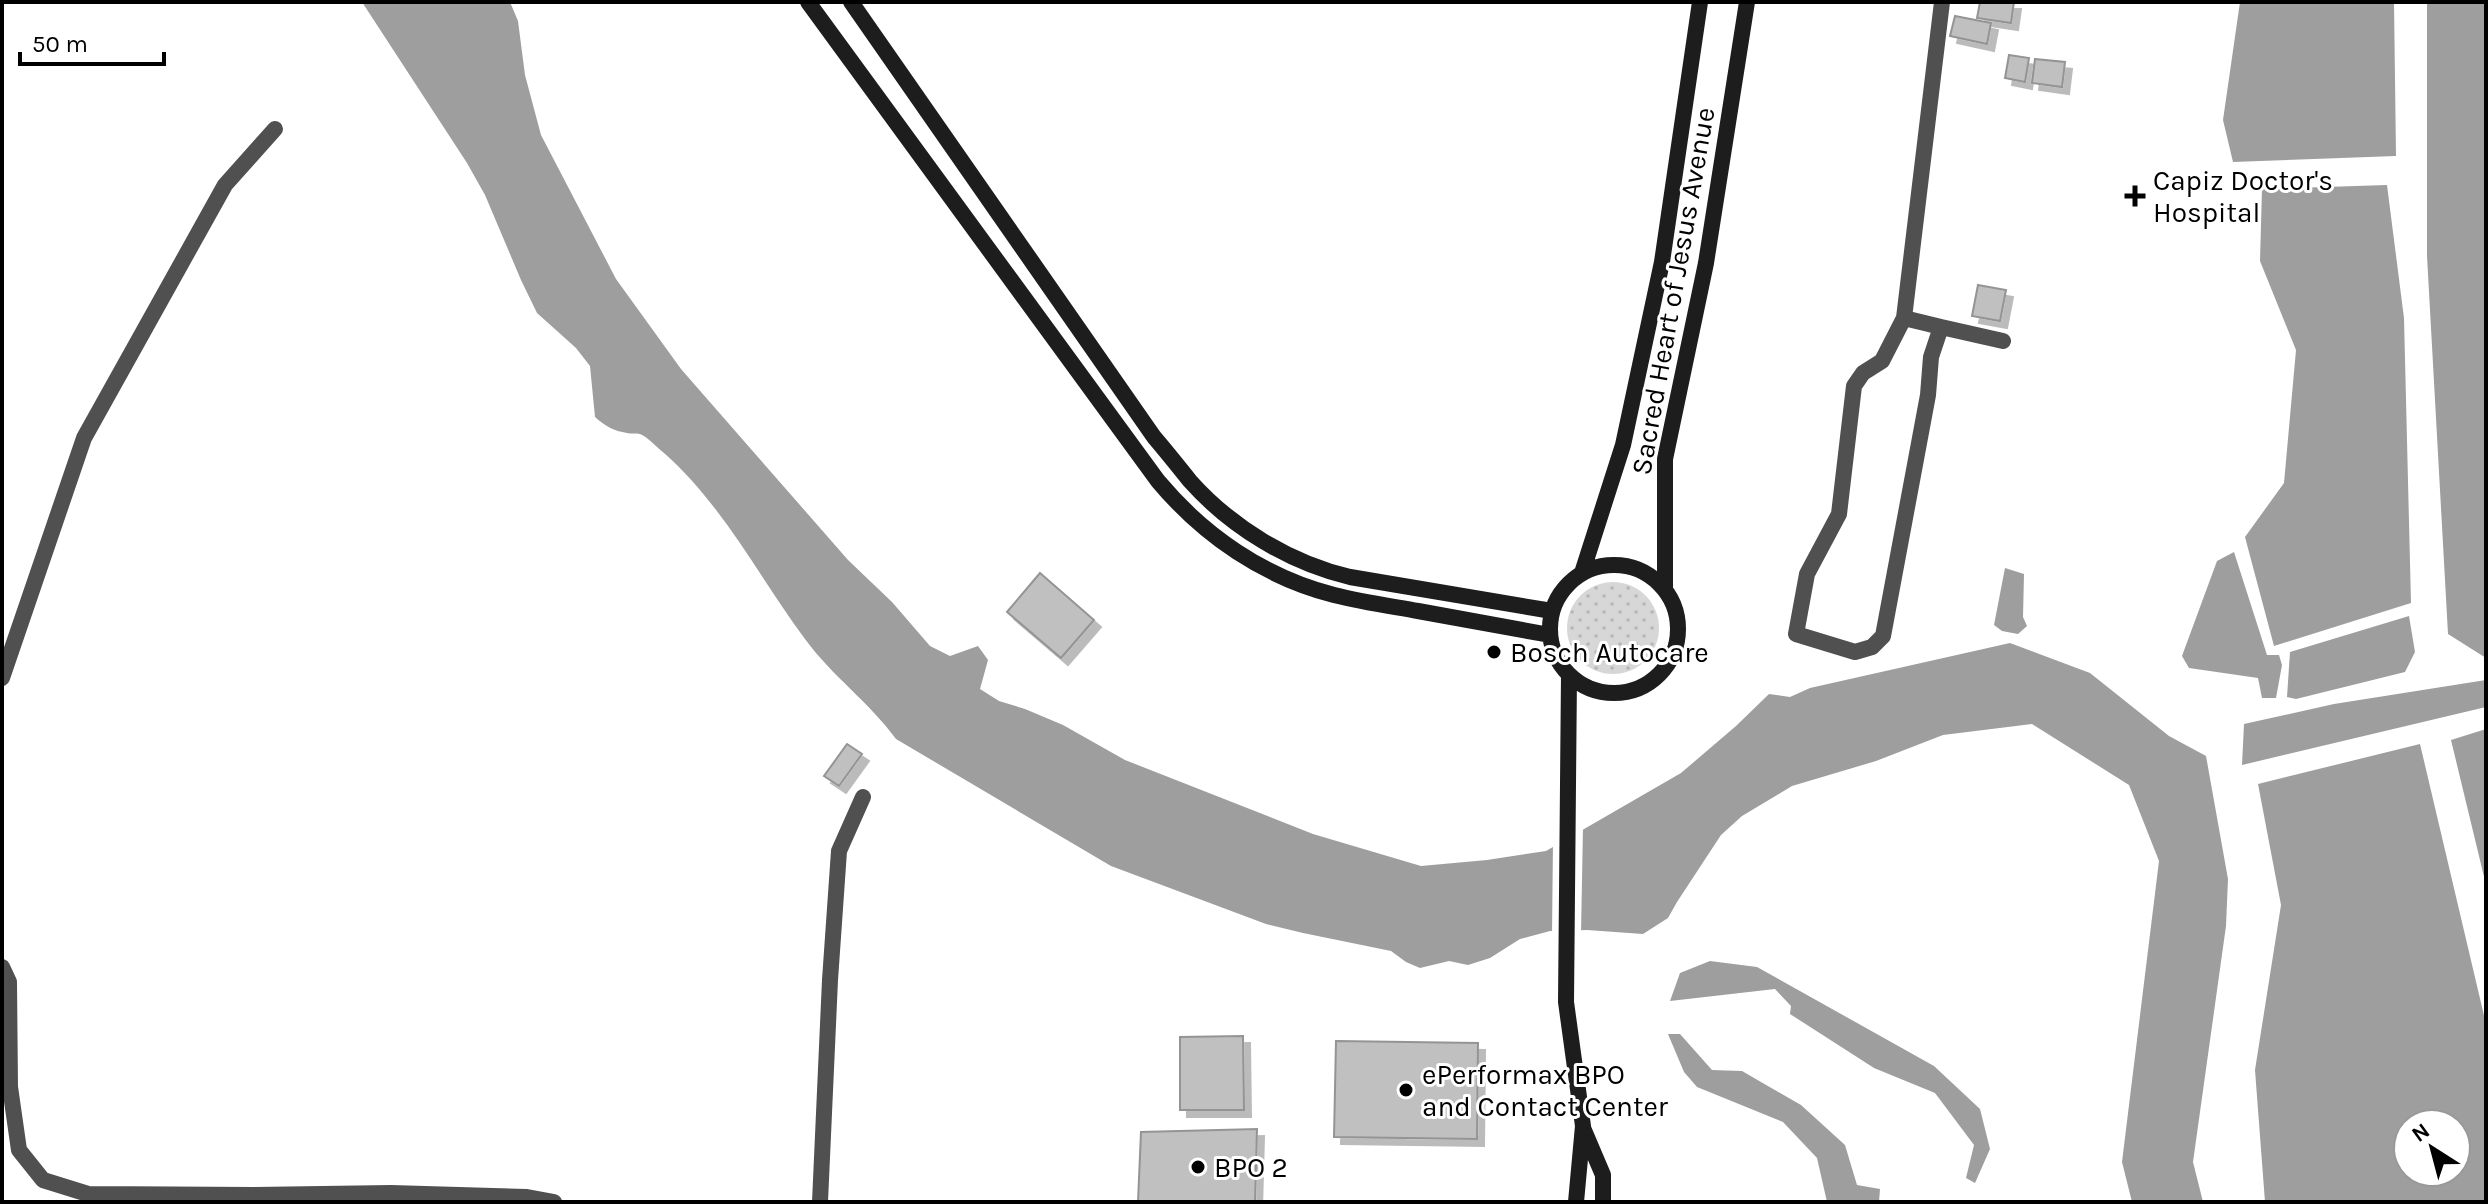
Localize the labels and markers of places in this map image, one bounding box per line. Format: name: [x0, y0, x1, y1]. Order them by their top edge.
place label: Capiz Doctor's Hospital: [2153, 164, 2333, 229]
marker: Capiz Doctor's Hospital: [2124, 185, 2146, 207]
place label: Bosch Autocare: [1510, 636, 1709, 669]
marker: Bosch Autocare: [1485, 643, 1503, 661]
place label: ePerformax BPO and Contact Center: [1422, 1058, 1669, 1123]
marker: ePerformax BPO and Contact Center: [1397, 1081, 1415, 1099]
place label: BPO 2: [1214, 1151, 1288, 1184]
marker: BPO 2: [1189, 1158, 1207, 1176]

